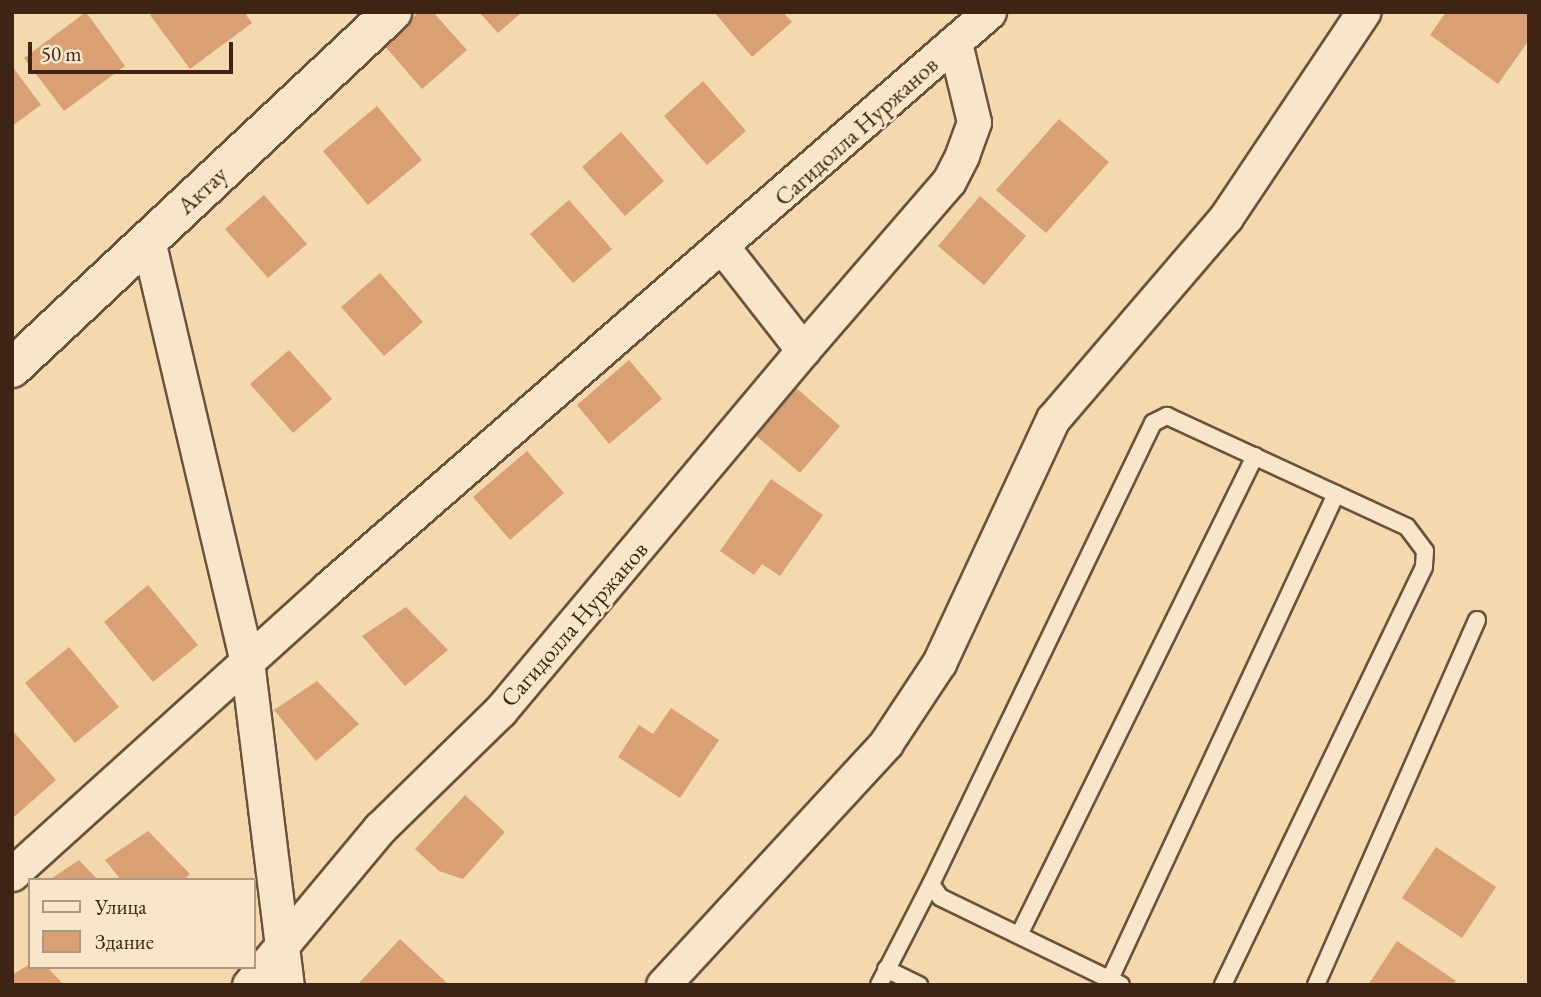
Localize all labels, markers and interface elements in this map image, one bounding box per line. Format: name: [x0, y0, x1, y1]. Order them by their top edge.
scale bar: [32, 28, 236, 72]
text: 50 m: [41, 40, 82, 67]
street label: Сагидолла Нуржанов: [768, 50, 944, 212]
street label: Актау: [171, 160, 233, 220]
street label: Сагидолла Нуржанов: [494, 535, 654, 713]
legend: [28, 878, 256, 969]
text: Улица: [95, 893, 147, 920]
text: Здание: [95, 928, 154, 955]

